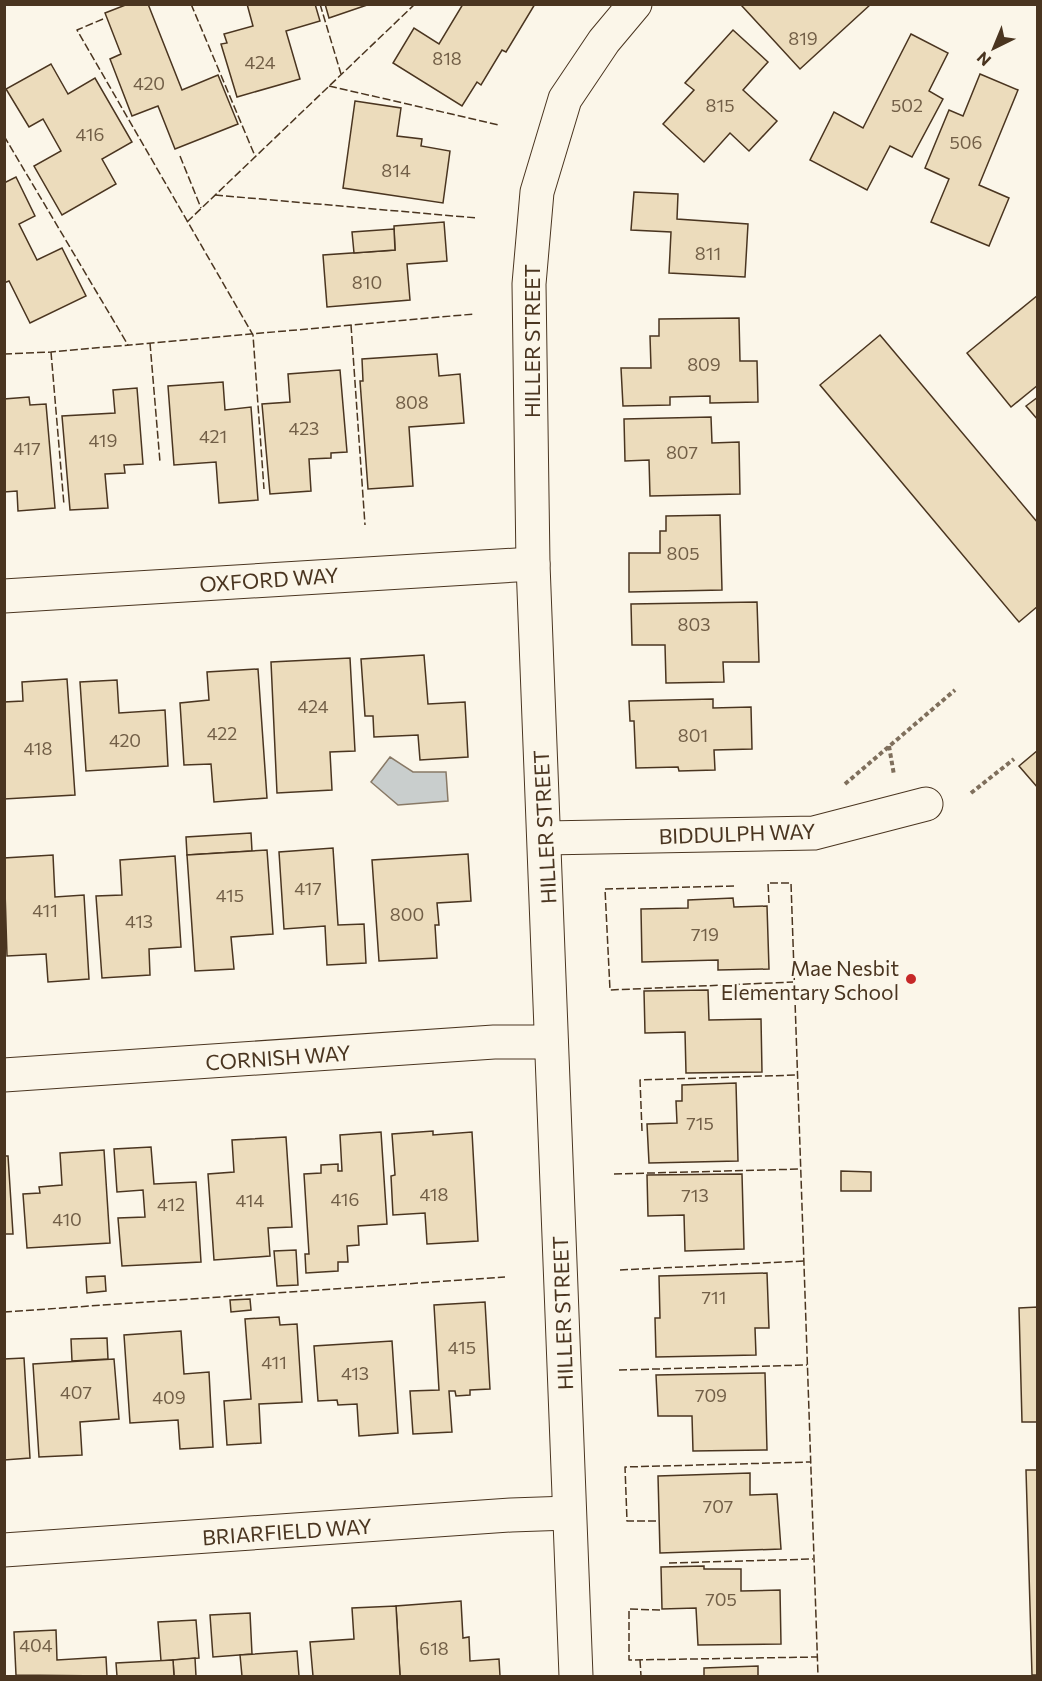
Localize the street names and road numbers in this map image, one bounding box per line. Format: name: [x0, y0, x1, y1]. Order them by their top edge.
street label: HILLER STREET: [519, 264, 544, 418]
street label: OXFORD WAY: [198, 562, 340, 596]
street label: HILLER STREET: [527, 749, 561, 905]
street label: BIDDULPH WAY: [658, 818, 816, 848]
street label: CORNISH WAY: [204, 1039, 352, 1075]
street label: HILLER STREET: [547, 1236, 577, 1390]
street label: BRIARFIELD WAY: [201, 1513, 373, 1549]

